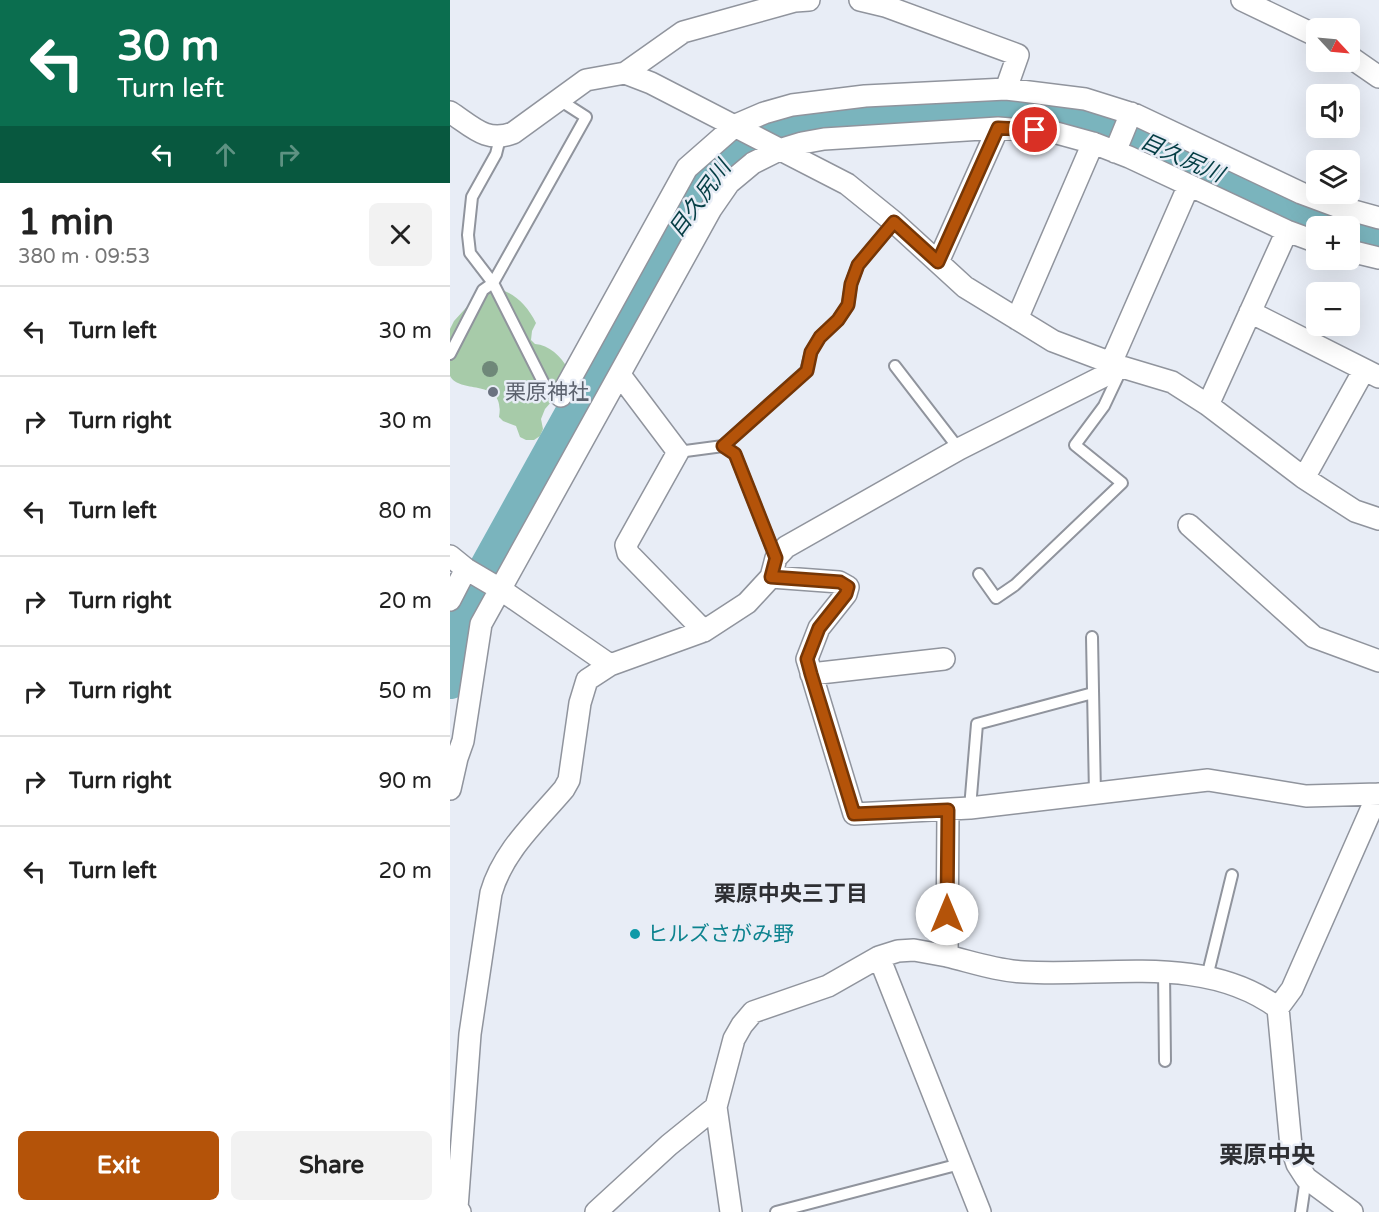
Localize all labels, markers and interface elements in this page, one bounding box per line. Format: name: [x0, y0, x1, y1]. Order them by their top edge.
north arrow: [1306, 18, 1360, 72]
map controls: [1306, 18, 1360, 336]
text: 30 m: [117, 21, 219, 72]
icon: left: [18, 24, 96, 102]
text: Turn left: [117, 72, 224, 105]
button: sound: [1306, 84, 1360, 138]
pin: [1009, 104, 1060, 155]
icon: arrive: [1018, 113, 1051, 146]
water label: 目久尻川: [1137, 128, 1229, 189]
icon: left: [146, 138, 179, 171]
icon: ahead: [209, 138, 242, 171]
icon: right: [272, 138, 305, 171]
button: layers: [1306, 150, 1360, 204]
water label: 目久尻川: [664, 154, 738, 242]
text: 1 min: [18, 201, 114, 244]
button: close: [369, 203, 432, 266]
button: +: [1306, 216, 1360, 270]
text: 380 m · 09:53: [18, 245, 150, 269]
button: −: [1306, 282, 1360, 336]
icon: left: [18, 315, 51, 348]
text: Turn left: [69, 318, 157, 344]
text: 30 m: [378, 318, 432, 344]
place label: 栗原神社: [505, 380, 589, 405]
marker: 栗原神社: [486, 385, 500, 399]
icon: right: [18, 405, 51, 438]
text: Turn right: [69, 408, 171, 434]
text: 30 m: [378, 408, 432, 434]
icon: left: [18, 495, 51, 528]
text: Turn left: [69, 498, 157, 524]
text: 80 m: [378, 498, 432, 524]
icon: right: [18, 585, 51, 618]
text: Turn right: [69, 588, 171, 614]
text: 20 m: [378, 588, 432, 614]
icon: right: [18, 675, 51, 708]
text: Turn right: [69, 678, 171, 704]
text: 50 m: [378, 678, 432, 704]
icon: right: [18, 765, 51, 798]
text: Turn right: [69, 768, 171, 794]
text: 90 m: [378, 768, 432, 794]
icon: left: [18, 855, 51, 888]
text: Turn left: [69, 858, 157, 884]
text: 20 m: [378, 858, 432, 884]
district label: 栗原中央三丁目: [714, 881, 868, 907]
position arrow: [915, 882, 979, 946]
place label: ヒルズさがみ野: [647, 922, 794, 947]
marker: ヒルズさがみ野: [628, 927, 642, 941]
button: Exit: [18, 1131, 219, 1200]
button: Share: [231, 1131, 432, 1200]
district label: 栗原中央: [1219, 1141, 1315, 1170]

